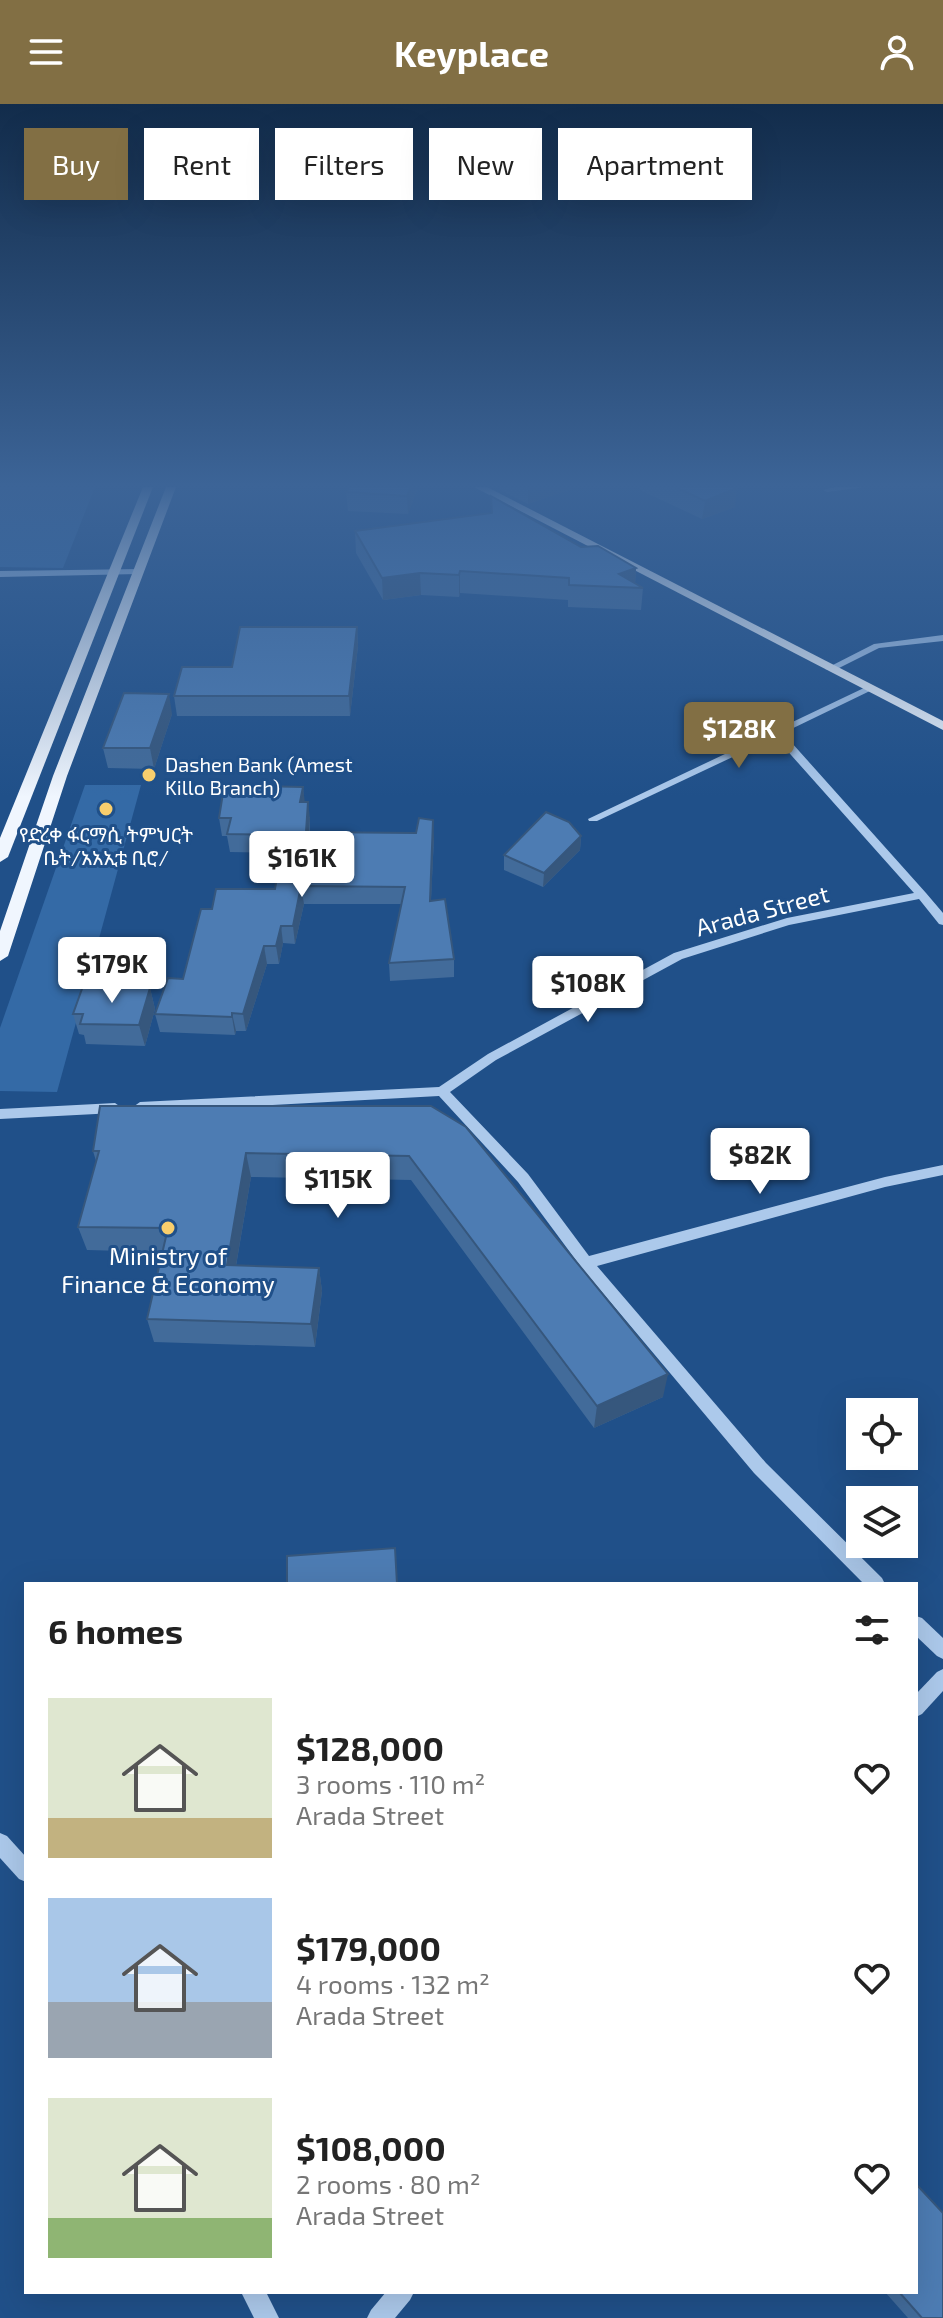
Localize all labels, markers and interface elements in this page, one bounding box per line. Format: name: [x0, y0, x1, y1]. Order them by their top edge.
icon: menu: [24, 30, 68, 74]
icon: person: [875, 30, 919, 74]
text: Keyplace: [394, 31, 549, 74]
chip: Buy: [24, 128, 128, 200]
chip: Rent: [144, 128, 259, 200]
chip: Filters: [275, 128, 413, 200]
chip: New: [429, 128, 542, 200]
chip: Apartment: [558, 128, 752, 200]
pin: $128K: [683, 702, 795, 770]
text: $128K: [702, 712, 776, 743]
place label: Dashen Bank (Amest Killo Branch): [165, 752, 353, 799]
marker: Dashen Bank (Amest Killo Branch): [140, 766, 158, 784]
marker: የድረቀ ፋርማሲ ትምህርት ቤት/አአኢቴ ቢሮ/: [97, 800, 115, 818]
place label: የድረቀ ፋርማሲ ትምህርት ቤት/አአኢቴ ቢሮ/: [19, 822, 193, 869]
pin: $161K: [246, 831, 358, 899]
text: $161K: [267, 841, 337, 872]
street label: Arada Street: [692, 878, 832, 942]
pin: $179K: [56, 937, 168, 1005]
text: $179K: [76, 947, 148, 978]
pin: $108K: [532, 956, 644, 1024]
text: $108K: [550, 966, 626, 997]
pin: $82K: [713, 1128, 807, 1196]
text: $82K: [729, 1138, 791, 1169]
pin: $115K: [282, 1152, 394, 1220]
text: $115K: [304, 1162, 372, 1193]
marker: Ministry of Finance & Economy: [159, 1219, 177, 1237]
place label: Ministry of Finance & Economy: [61, 1241, 275, 1298]
map controls: [846, 1398, 918, 1558]
button: locate: [846, 1398, 918, 1470]
button: layers: [846, 1486, 918, 1558]
icon: filters: [850, 1608, 894, 1652]
text: 6 homes: [48, 1610, 183, 1651]
text: $128,000: [296, 1727, 444, 1768]
icon: home: [112, 1730, 208, 1826]
icon: heart: [850, 1756, 894, 1800]
text: 3 rooms · 110 m²: [296, 1768, 485, 1799]
text: Arada Street: [296, 1799, 444, 1830]
text: $179,000: [296, 1927, 441, 1968]
icon: home: [112, 1930, 208, 2026]
icon: heart: [850, 1956, 894, 2000]
text: 4 rooms · 132 m²: [296, 1968, 490, 1999]
text: Arada Street: [296, 1999, 444, 2030]
text: $108,000: [296, 2127, 446, 2168]
icon: home: [112, 2130, 208, 2226]
icon: heart: [850, 2156, 894, 2200]
text: 2 rooms · 80 m²: [296, 2168, 481, 2199]
text: Arada Street: [296, 2199, 444, 2230]

